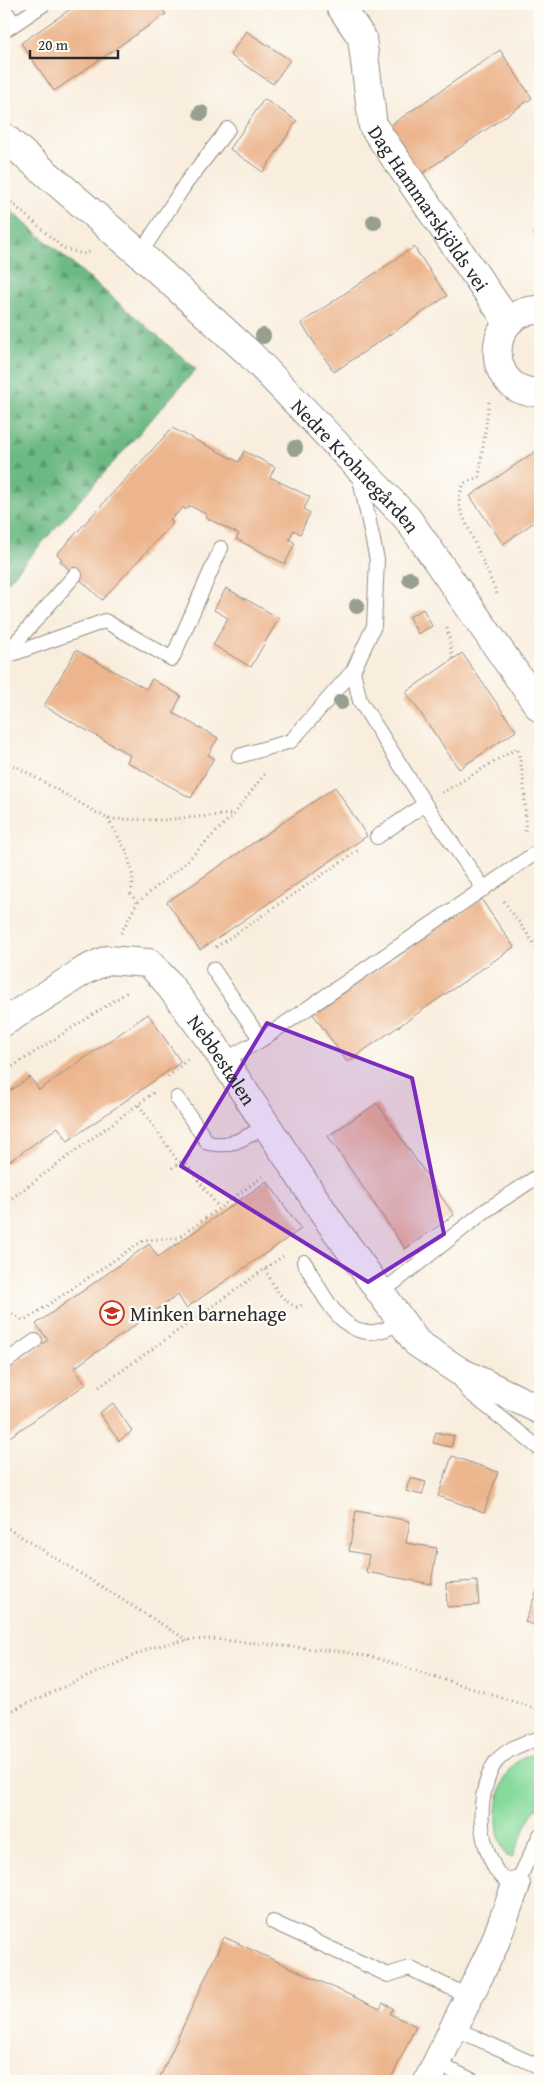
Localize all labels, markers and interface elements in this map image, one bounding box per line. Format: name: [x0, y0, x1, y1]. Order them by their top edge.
scale bar: [30, 28, 118, 60]
text: 20 m: [38, 34, 69, 55]
street label: Dag Hammarskjölds vei: [362, 119, 497, 297]
street label: Nedre Krohnegården: [285, 392, 427, 538]
street label: Nebbestølen: [181, 1008, 264, 1111]
place label: Minken barnehage: [130, 1299, 287, 1328]
school or university icon: Minken barnehage: [99, 1300, 125, 1326]

